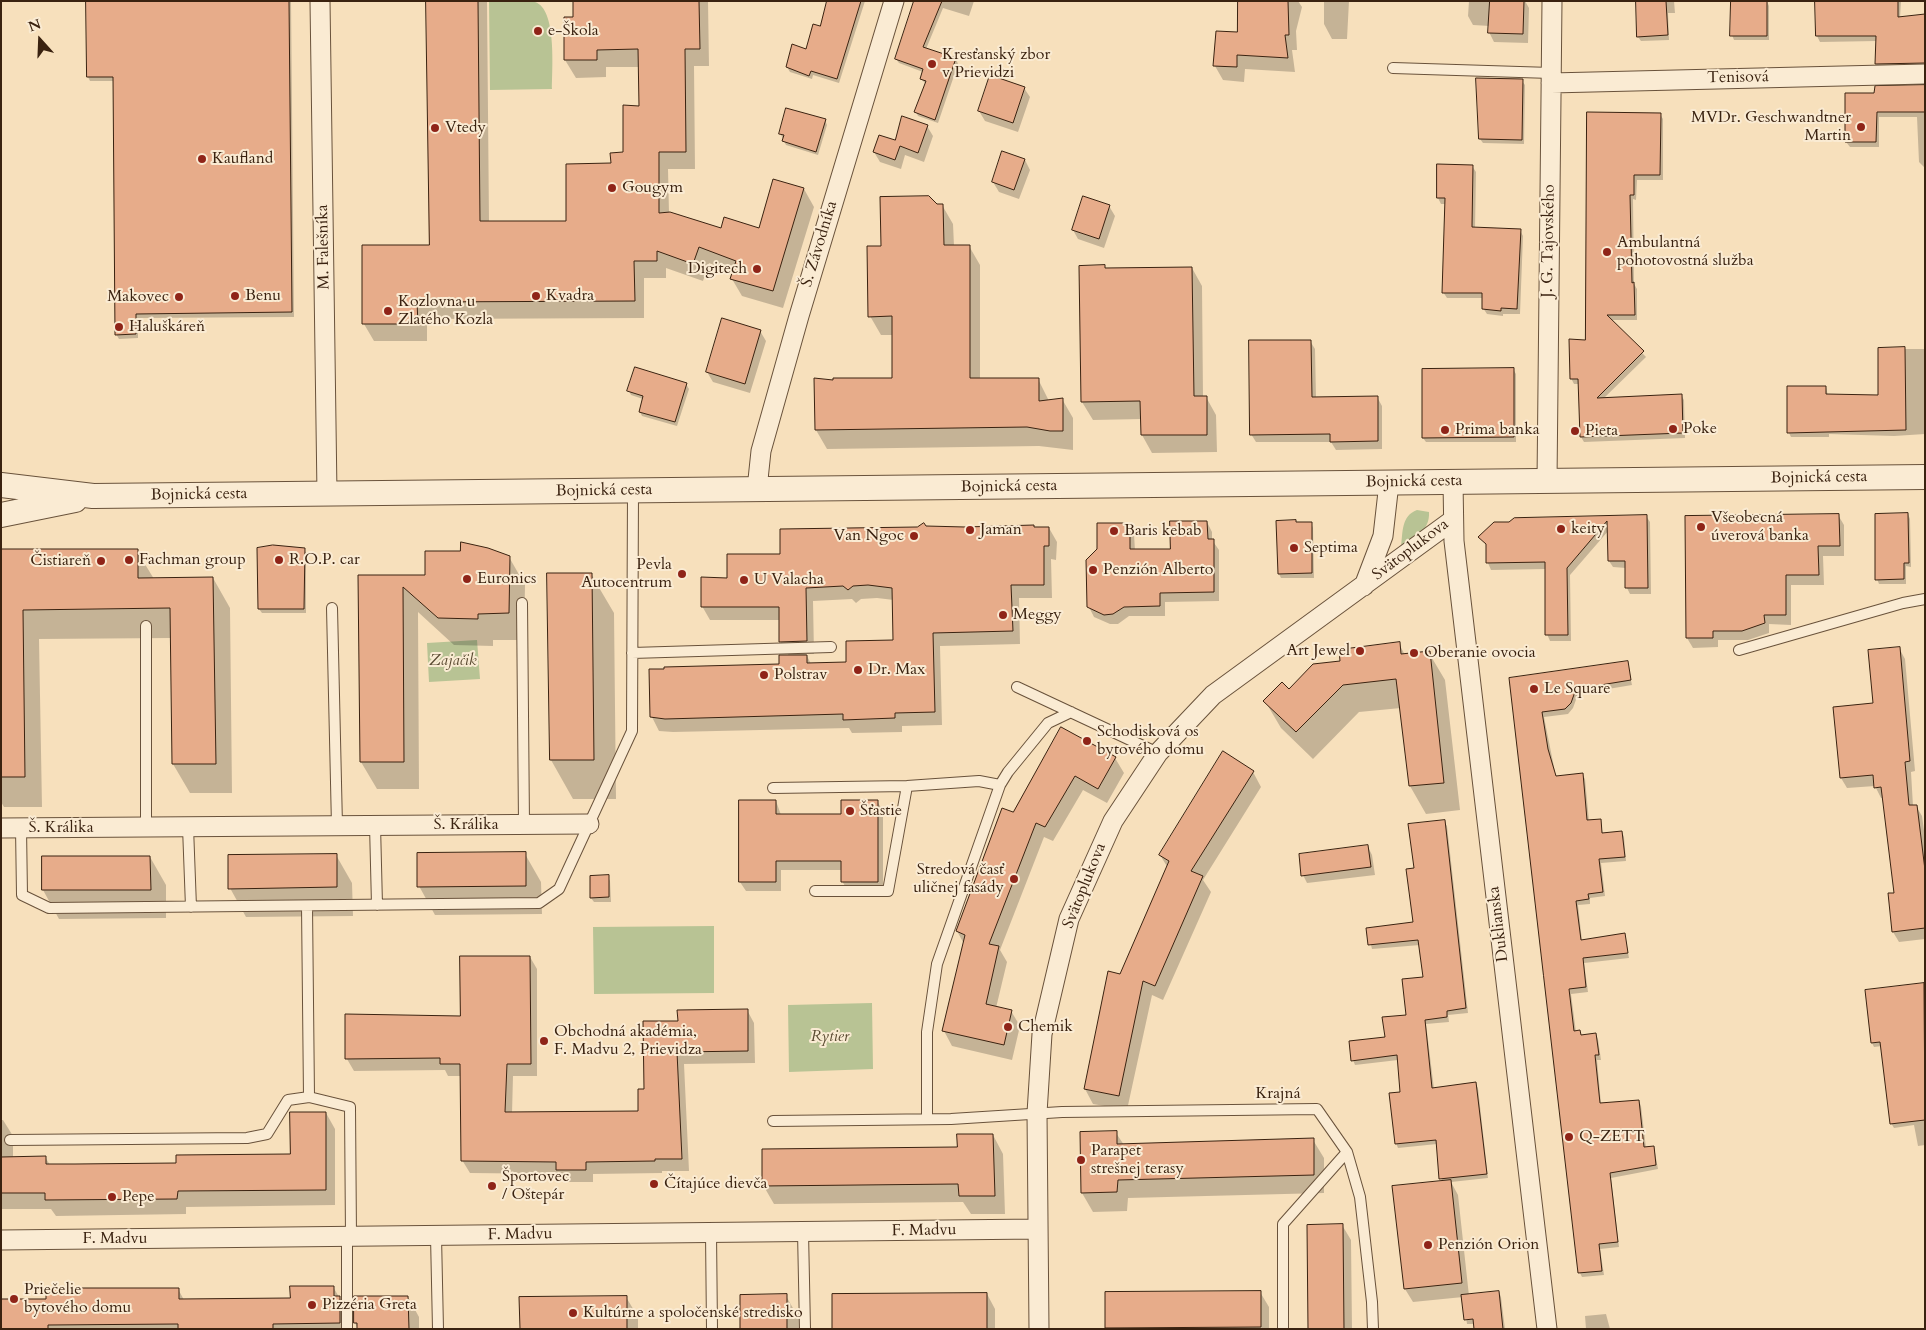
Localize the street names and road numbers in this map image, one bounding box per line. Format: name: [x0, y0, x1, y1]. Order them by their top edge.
street label: Tenisová: [1707, 68, 1769, 88]
street label: J. G. Tajovského: [1538, 184, 1560, 298]
street label: Š. Závodníka: [798, 199, 842, 289]
street label: M. Falešníka: [314, 204, 334, 290]
street label: Bojnická cesta: [1771, 468, 1867, 488]
street label: Bojnická cesta: [1366, 472, 1462, 492]
street label: Bojnická cesta: [961, 477, 1057, 497]
street label: Bojnická cesta: [556, 481, 652, 501]
street label: Bojnická cesta: [151, 485, 247, 505]
street label: Svätoplukova: [1369, 515, 1453, 585]
street label: Š. Králika: [433, 815, 499, 835]
street label: Š. Králika: [28, 818, 94, 838]
street label: Svätoplukova: [1059, 840, 1111, 932]
street label: Duklianska: [1485, 885, 1513, 963]
street label: Krajná: [1255, 1084, 1301, 1104]
street label: F. Madvu: [891, 1221, 957, 1241]
street label: F. Madvu: [487, 1225, 553, 1245]
street label: F. Madvu: [83, 1229, 147, 1249]

